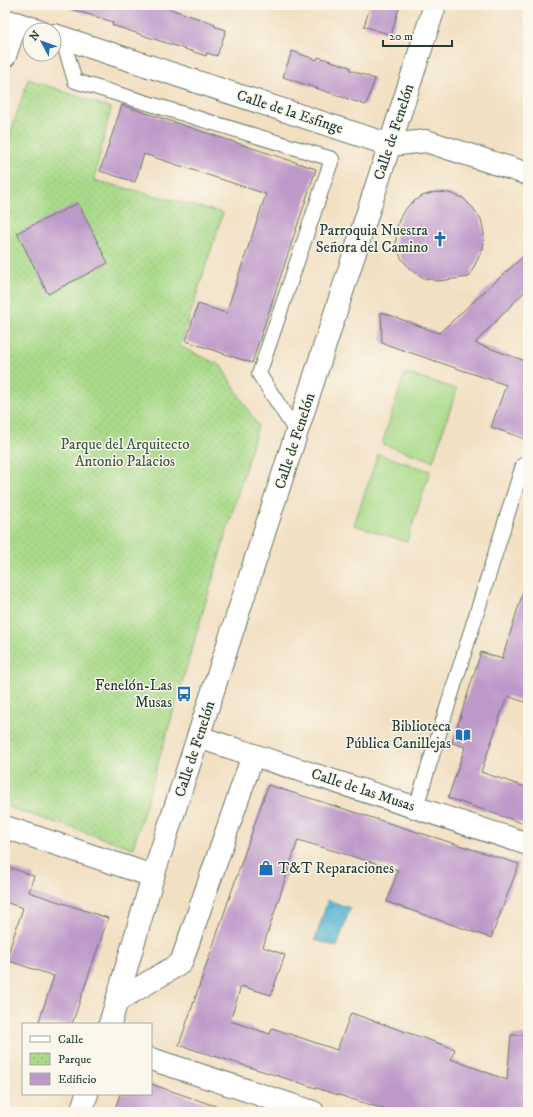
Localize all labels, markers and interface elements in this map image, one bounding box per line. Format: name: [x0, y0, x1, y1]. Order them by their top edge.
north arrow: [22, 22, 62, 62]
scale bar: [383, 22, 452, 48]
text: N: [27, 28, 43, 44]
text: 20 m: [389, 29, 413, 44]
street label: Calle de Fenelón: [369, 81, 419, 183]
street label: Calle de la Esfinge: [234, 86, 346, 138]
place label: Parroquia Nuestra Señora del Camino: [316, 221, 429, 257]
church icon: Parroquia Nuestra Señora del Camino: [431, 230, 449, 248]
street label: Calle de Fenelón: [270, 390, 320, 492]
park label: Parque del Arquitecto Antonio Palacios: [60, 435, 190, 471]
place label: Fenelón-Las Musas: [95, 676, 172, 712]
bus stop icon: Fenelón-Las Musas: [175, 685, 193, 703]
street label: Calle de Fenelón: [170, 698, 220, 800]
place label: Biblioteca Pública Canillejas: [345, 717, 452, 753]
library icon: Biblioteca Pública Canillejas: [454, 726, 472, 744]
street label: Calle de las Musas: [309, 764, 417, 816]
shop icon: T&T Reparaciones: [257, 859, 275, 877]
place label: T&T Reparaciones: [278, 859, 394, 878]
legend: [22, 1023, 152, 1095]
text: Calle: [58, 1032, 83, 1047]
text: Parque: [58, 1052, 91, 1067]
text: Edificio: [58, 1072, 97, 1087]

